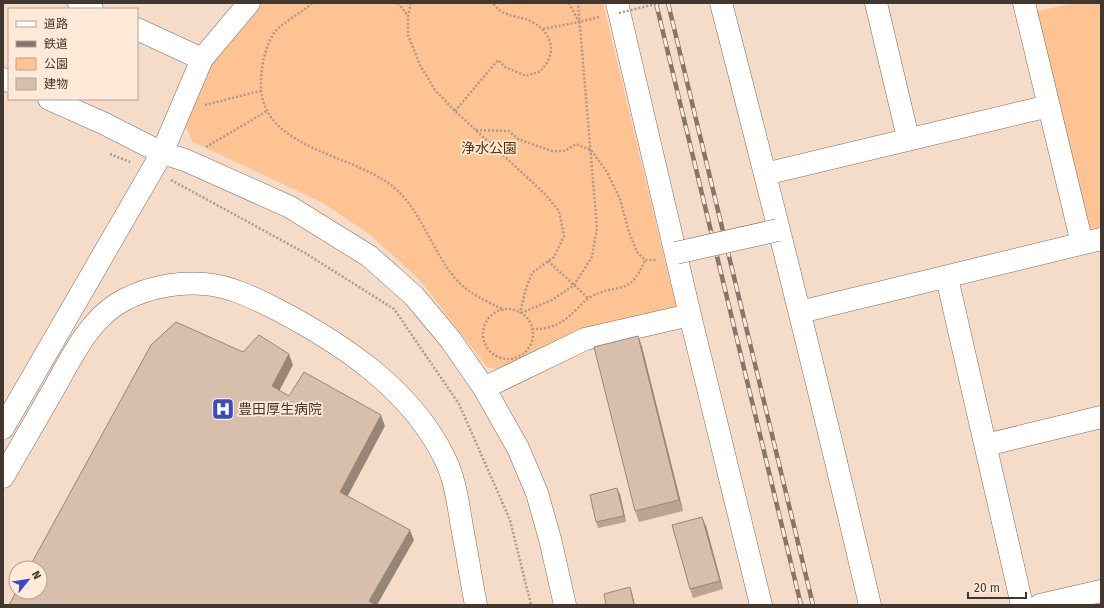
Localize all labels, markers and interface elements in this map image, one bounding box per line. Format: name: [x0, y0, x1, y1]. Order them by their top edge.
legend: [8, 8, 138, 100]
text: 道路: [44, 17, 68, 31]
text: 鉄道: [44, 37, 68, 51]
text: 公園: [44, 57, 68, 71]
text: 建物: [44, 77, 68, 91]
park label: 浄水公園: [461, 140, 517, 157]
hospital icon: 豊田厚生病院: [210, 396, 236, 422]
place label: 豊田厚生病院: [238, 401, 322, 418]
north arrow: [8, 560, 48, 600]
text: N: [29, 569, 44, 582]
scale bar: [968, 574, 1026, 600]
text: 20 m: [974, 581, 1000, 595]

